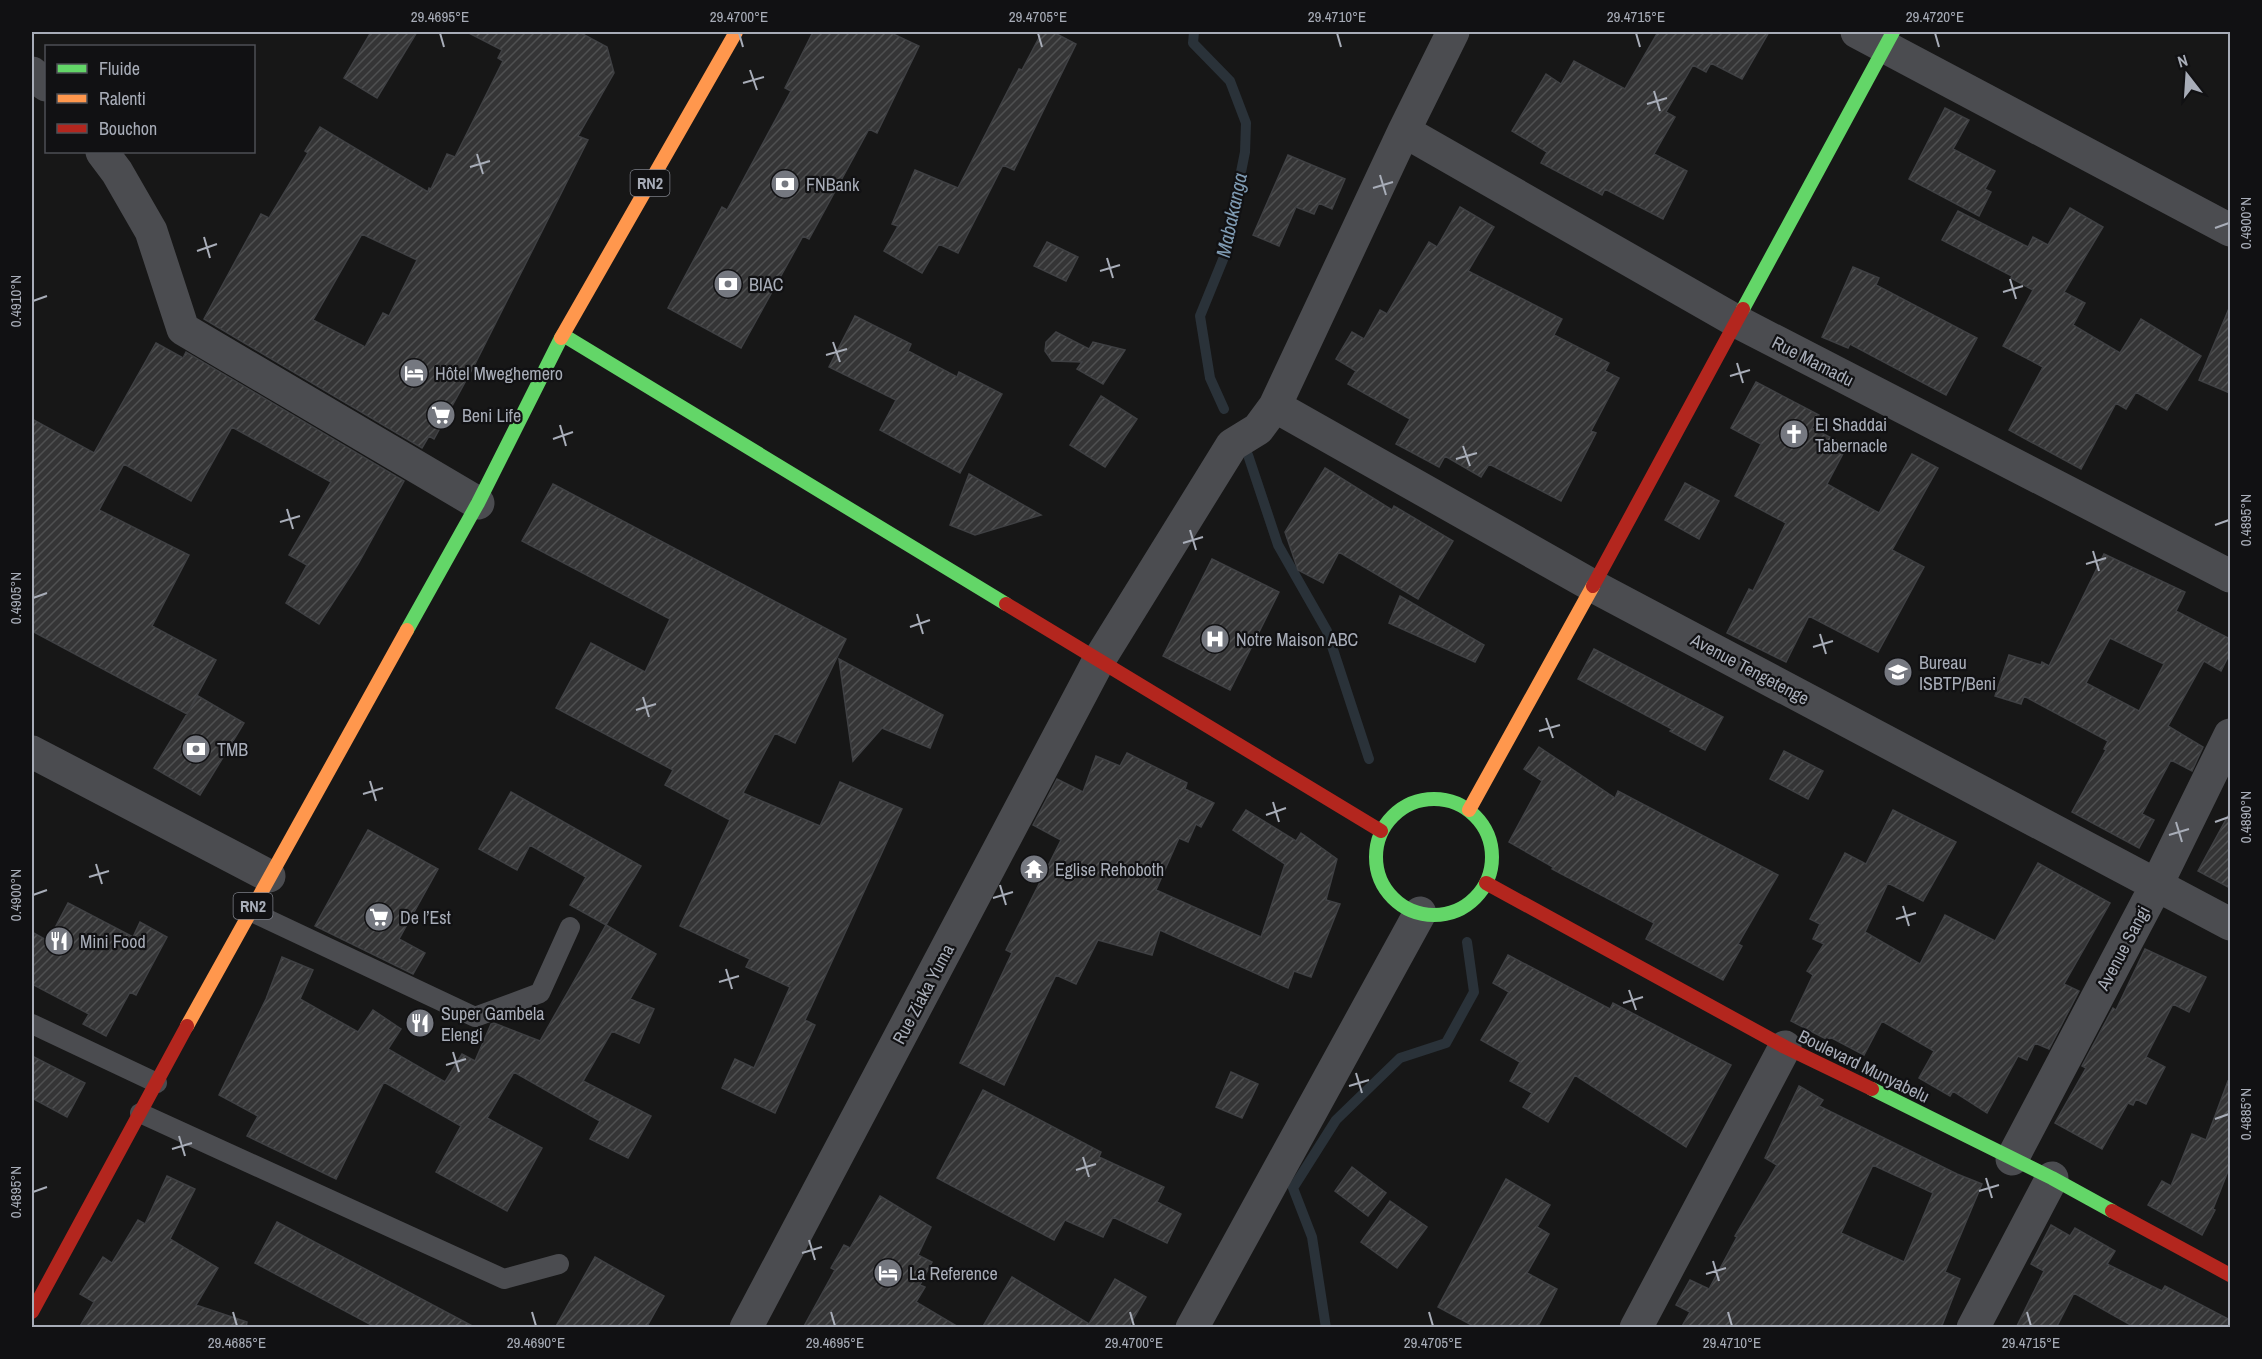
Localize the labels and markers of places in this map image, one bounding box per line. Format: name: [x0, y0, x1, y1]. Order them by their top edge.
bank icon: FNBank: [769, 168, 801, 200]
place label: FNBank: [806, 172, 860, 197]
bank icon: BIAC: [712, 268, 744, 300]
place label: BIAC: [749, 272, 783, 297]
hotel icon: Hôtel Mweghemero: [398, 357, 430, 389]
place label: Hôtel Mweghemero: [435, 361, 563, 386]
supermarket icon: Beni Life: [425, 399, 457, 431]
place label: Beni Life: [462, 403, 521, 428]
place label: El Shaddai Tabernacle: [1815, 412, 1888, 458]
church icon: El Shaddai Tabernacle: [1778, 418, 1810, 450]
hospital icon: Notre Maison ABC: [1199, 623, 1231, 655]
place label: Notre Maison ABC: [1236, 627, 1358, 652]
place label: Bureau ISBTP/Beni: [1919, 650, 1996, 696]
school or university icon: Bureau ISBTP/Beni: [1882, 656, 1914, 688]
bank icon: TMB: [180, 733, 212, 765]
place label: TMB: [217, 737, 248, 762]
temple icon: Eglise Rehoboth: [1018, 853, 1050, 885]
place label: Eglise Rehoboth: [1055, 857, 1164, 882]
supermarket icon: De l’Est: [363, 901, 395, 933]
place label: De l’Est: [400, 905, 451, 930]
restaurant icon: Mini Food: [43, 925, 75, 957]
place label: Mini Food: [80, 929, 146, 954]
place label: Super Gambela Elengi: [441, 1001, 544, 1047]
restaurant icon: Super Gambela Elengi: [404, 1007, 436, 1039]
hotel icon: La Reference: [872, 1257, 904, 1289]
place label: La Reference: [909, 1261, 998, 1286]

